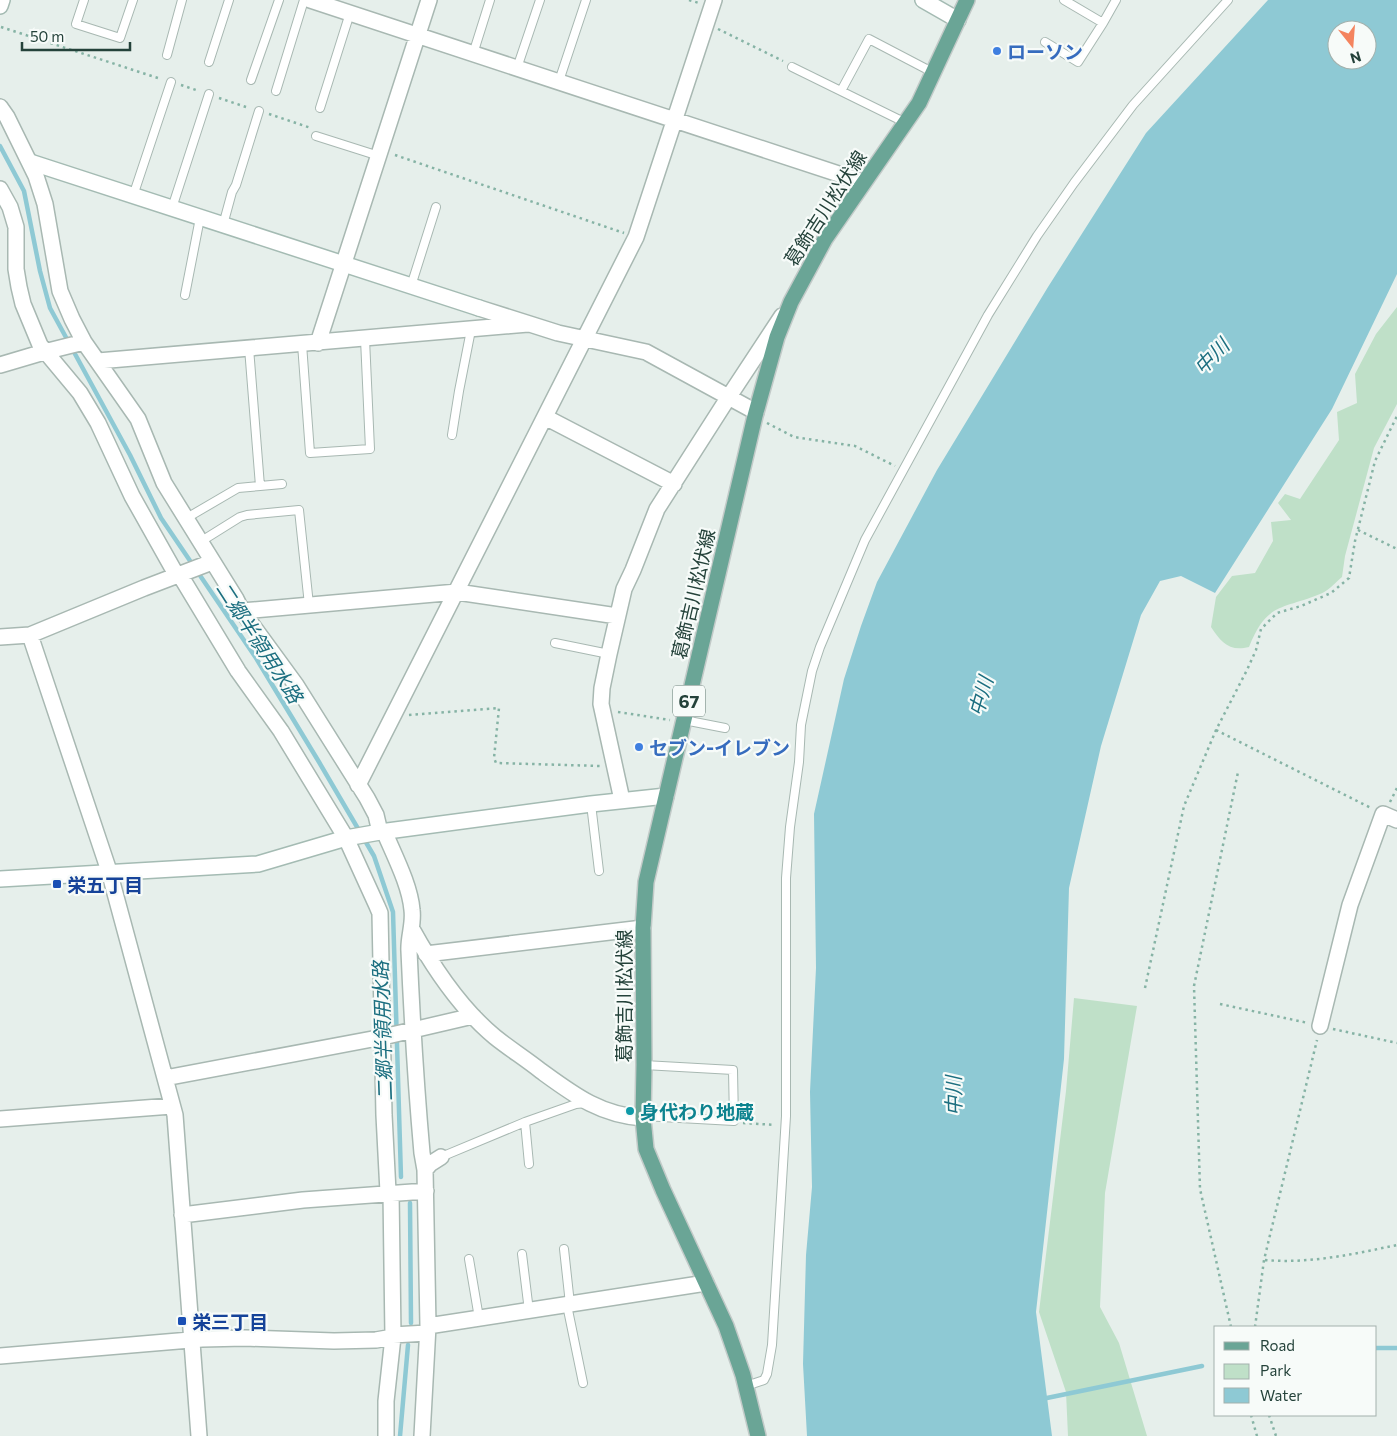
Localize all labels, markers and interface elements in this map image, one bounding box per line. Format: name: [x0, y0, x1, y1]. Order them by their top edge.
scale bar: [22, 20, 130, 52]
north arrow: [1327, 20, 1377, 70]
text: 50 m: [30, 27, 64, 45]
place label: ローソン: [1007, 40, 1083, 63]
marker: ローソン: [991, 45, 1003, 57]
text: N: [1348, 48, 1363, 68]
street label: 葛飾吉川松伏線: [779, 146, 871, 270]
water label: 中川: [1188, 332, 1235, 379]
street label: 葛飾吉川松伏線: [667, 527, 719, 661]
water label: 二郷半領用水路: [212, 577, 309, 709]
water label: 中川: [963, 672, 998, 719]
road number: 67: [673, 686, 705, 716]
place label: セブン-イレブン: [649, 736, 790, 759]
marker: セブン-イレブン: [633, 741, 645, 753]
place label: 栄五丁目: [67, 873, 143, 896]
marker: 栄五丁目: [51, 878, 63, 890]
street label: 葛飾吉川松伏線: [612, 929, 635, 1063]
water label: 二郷半領用水路: [367, 959, 396, 1101]
water label: 中川: [941, 1074, 965, 1116]
place label: 身代わり地蔵: [640, 1100, 754, 1123]
marker: 身代わり地蔵: [624, 1105, 636, 1117]
place label: 栄三丁目: [192, 1310, 268, 1333]
marker: 栄三丁目: [176, 1315, 188, 1327]
legend: [1214, 1326, 1377, 1416]
text: Road: [1260, 1336, 1295, 1354]
text: Park: [1260, 1361, 1291, 1379]
text: Water: [1260, 1386, 1302, 1404]

